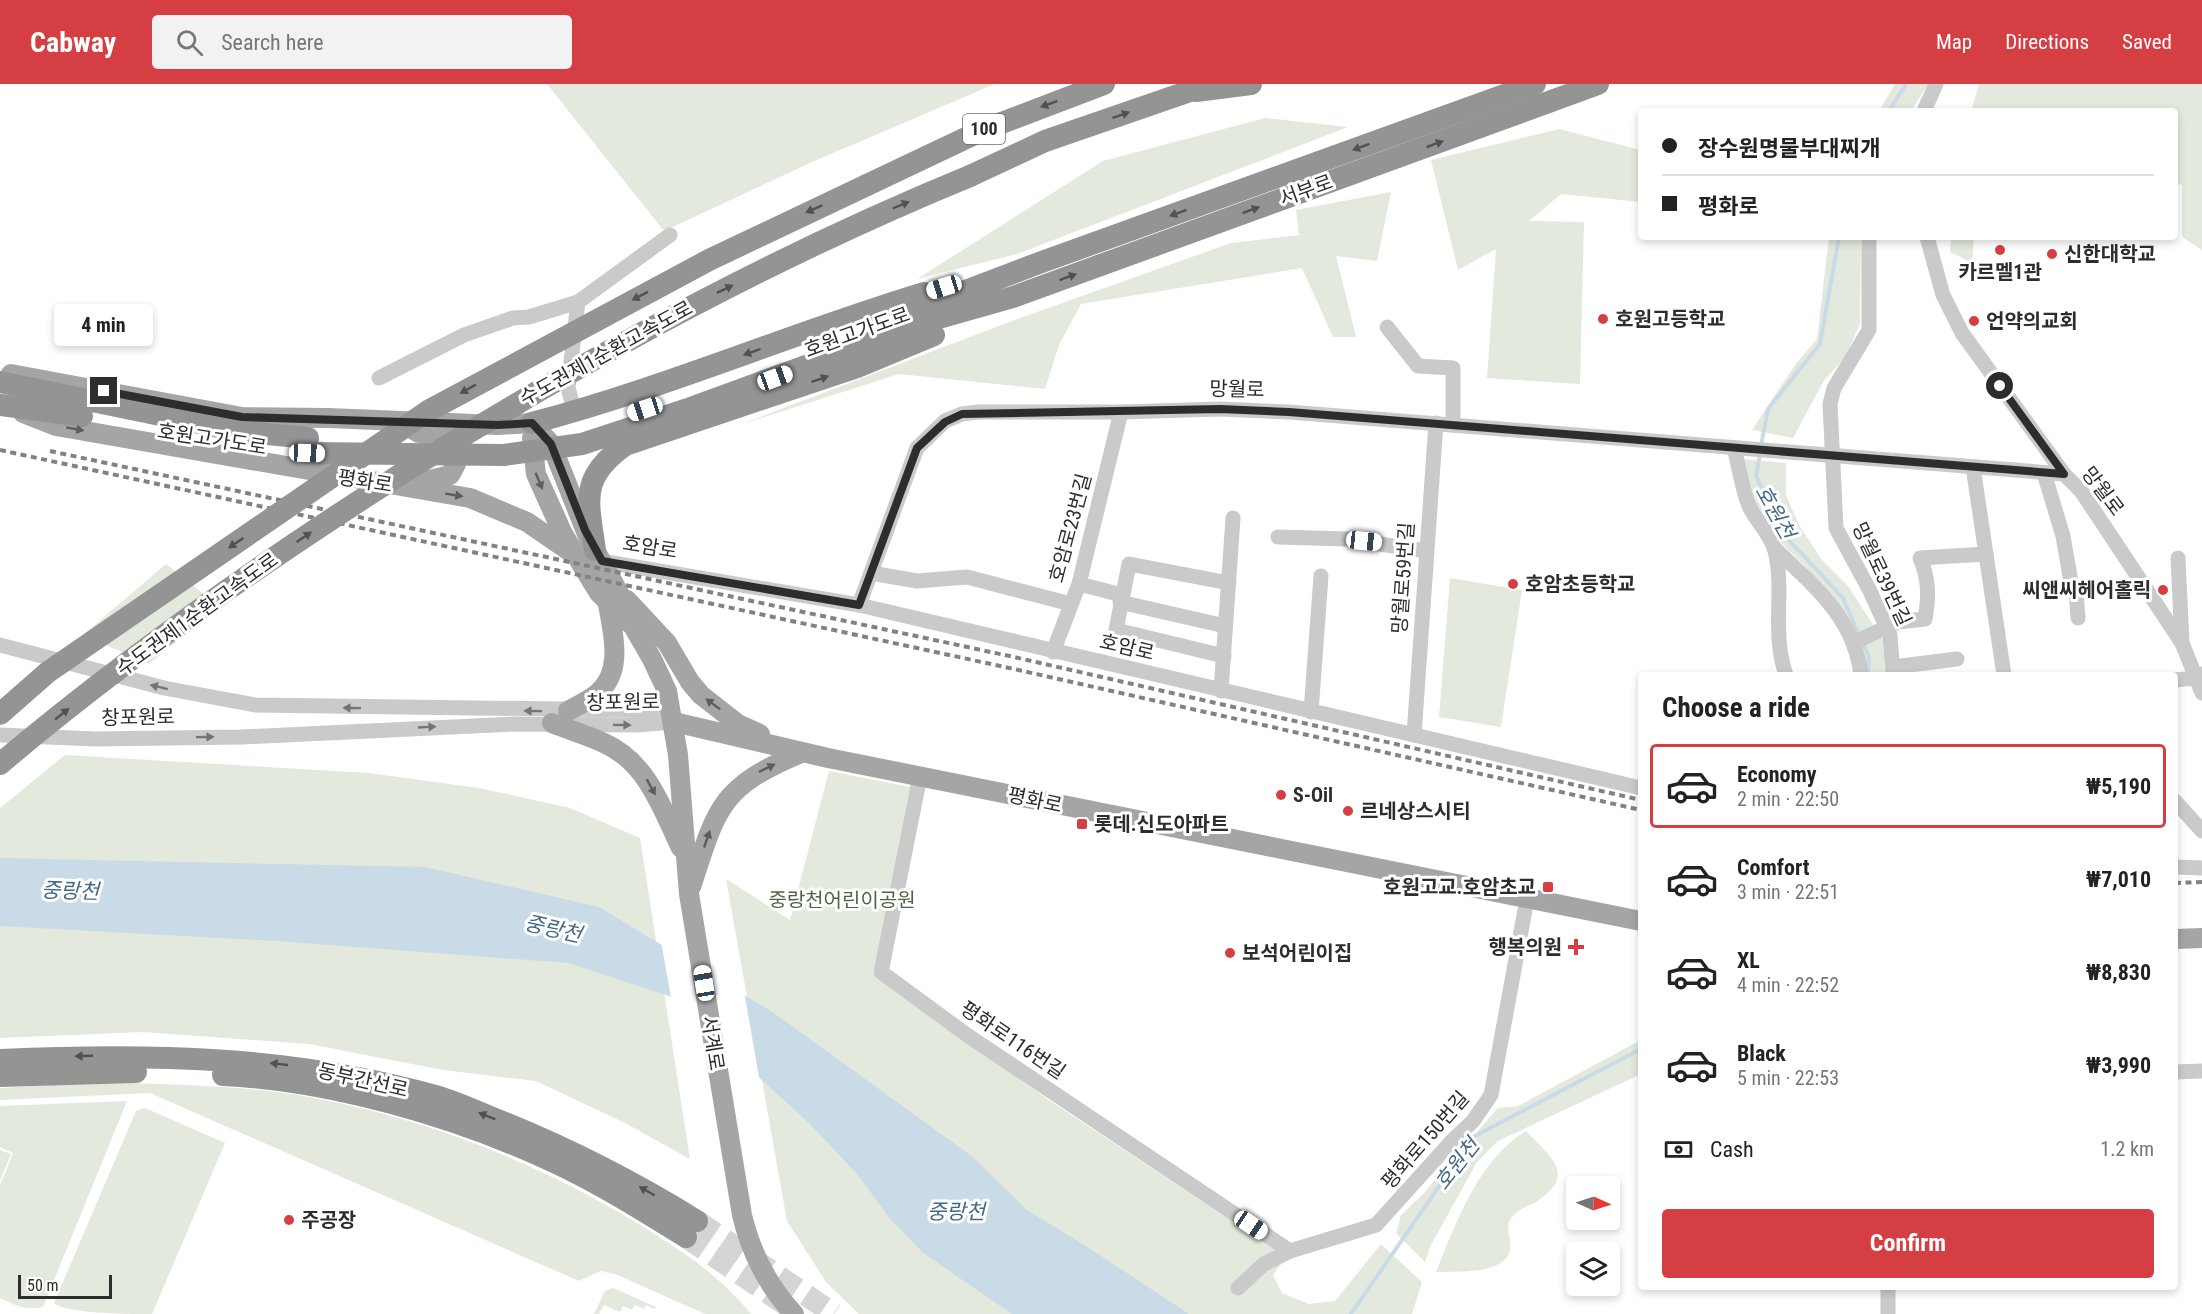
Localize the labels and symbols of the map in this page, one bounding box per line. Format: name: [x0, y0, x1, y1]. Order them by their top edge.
one-way arrow: [1040, 100, 1058, 109]
one-way arrow: [1112, 109, 1130, 119]
road number: 100: [963, 114, 1005, 144]
one-way arrow: [1426, 138, 1444, 148]
one-way arrow: [1352, 142, 1370, 152]
street label: 서부로: [1276, 169, 1336, 211]
one-way arrow: [892, 200, 909, 209]
one-way arrow: [805, 204, 823, 214]
one-way arrow: [1242, 205, 1260, 215]
one-way arrow: [1169, 208, 1187, 218]
place label: 신한대학교: [2064, 242, 2156, 266]
marker: 카르멜1관: [1993, 243, 2007, 257]
marker: 신한대학교: [2045, 247, 2059, 261]
place label: 카르멜1관: [1958, 260, 2042, 284]
one-way arrow: [1059, 271, 1077, 281]
car: [924, 273, 964, 301]
one-way arrow: [716, 284, 733, 294]
one-way arrow: [631, 291, 648, 301]
street label: 수도권제1순환고속도로: [515, 296, 697, 410]
street label: 호원고가도로: [801, 302, 913, 362]
callout: 4 min: [54, 304, 154, 346]
place label: 호원고등학교: [1615, 307, 1725, 331]
place label: 언약의교회: [1986, 309, 2078, 333]
marker: 호원고등학교: [1596, 312, 1610, 326]
marker: 언약의교회: [1967, 314, 1981, 328]
one-way arrow: [743, 347, 761, 357]
car: [755, 363, 795, 393]
route start: [1986, 372, 2013, 399]
one-way arrow: [811, 374, 829, 384]
route end: [90, 377, 117, 404]
street label: 망월로: [1209, 377, 1265, 401]
one-way arrow: [459, 384, 476, 394]
car: [625, 395, 665, 423]
street label: 호원고가도로: [156, 419, 268, 459]
one-way arrow: [66, 425, 85, 434]
car: [289, 443, 325, 463]
street label: 망월로: [2077, 462, 2129, 520]
street label: 평화로: [336, 465, 394, 497]
street label: 호암로23번길: [1044, 471, 1096, 585]
one-way arrow: [534, 472, 544, 490]
water label: 호원천: [1750, 481, 1801, 546]
one-way arrow: [444, 491, 463, 500]
street label: 망월로39번길: [1848, 518, 1916, 630]
street label: 망월로59번길: [1387, 521, 1419, 635]
car: [1345, 530, 1383, 552]
street label: 호암로: [621, 531, 679, 563]
one-way arrow: [296, 532, 312, 543]
one-way arrow: [228, 537, 244, 548]
street label: 수도권제1순환고속도로: [112, 547, 282, 681]
place label: 호암초등학교: [1525, 572, 1635, 596]
marker: 호암초등학교: [1506, 577, 1520, 591]
place label: 씨앤씨헤어홀릭: [2022, 578, 2151, 602]
marker: 씨앤씨헤어홀릭: [2156, 583, 2170, 597]
street label: 호암로: [1097, 629, 1157, 665]
one-way arrow: [150, 681, 168, 691]
street label: 창포원로: [586, 689, 660, 715]
one-way arrow: [706, 699, 721, 711]
one-way arrow: [343, 703, 362, 712]
street label: 창포원로: [101, 704, 175, 730]
one-way arrow: [523, 706, 542, 715]
one-way arrow: [54, 708, 69, 720]
one-way arrow: [612, 720, 631, 730]
one-way arrow: [417, 723, 436, 732]
one-way arrow: [196, 732, 215, 742]
one-way arrow: [758, 763, 775, 773]
one-way arrow: [646, 779, 656, 796]
street label: 평화로: [1006, 783, 1064, 817]
place label: S-Oil: [1293, 783, 1333, 807]
marker: S-Oil: [1274, 788, 1288, 802]
place label: 르네상스시티: [1360, 799, 1470, 823]
marker: 르네상스시티: [1341, 804, 1355, 818]
place label: 롯데.신도아파트: [1094, 812, 1229, 836]
marker: 롯데.신도아파트: [1075, 817, 1089, 831]
one-way arrow: [703, 829, 712, 847]
place label: 호원고교.호암초교: [1383, 875, 1536, 899]
water label: 중랑천: [41, 878, 102, 904]
marker: 호원고교.호암초교: [1541, 880, 1555, 894]
park label: 중랑천어린이공원: [768, 888, 916, 912]
water label: 중랑천: [522, 911, 587, 948]
place label: 행복의원: [1488, 935, 1562, 959]
marker: 행복의원: [1567, 938, 1585, 956]
place label: 보석어린이집: [1242, 941, 1352, 965]
marker: 보석어린이집: [1223, 946, 1237, 960]
car: [692, 964, 716, 1002]
street label: 평화로116번길: [956, 996, 1070, 1084]
street label: 서계로: [697, 1014, 729, 1072]
one-way arrow: [74, 1051, 93, 1061]
street label: 동부간선로: [315, 1058, 411, 1102]
one-way arrow: [269, 1059, 288, 1069]
street label: 평화로150번길: [1376, 1086, 1474, 1194]
one-way arrow: [478, 1111, 496, 1121]
water label: 호원천: [1430, 1132, 1486, 1194]
north arrow: [1566, 1176, 1620, 1230]
one-way arrow: [638, 1186, 655, 1196]
water label: 중랑천: [927, 1200, 988, 1224]
car: [1231, 1207, 1271, 1243]
place label: 주공장: [301, 1208, 356, 1232]
marker: 주공장: [282, 1213, 296, 1227]
scale bar: [18, 1272, 112, 1300]

